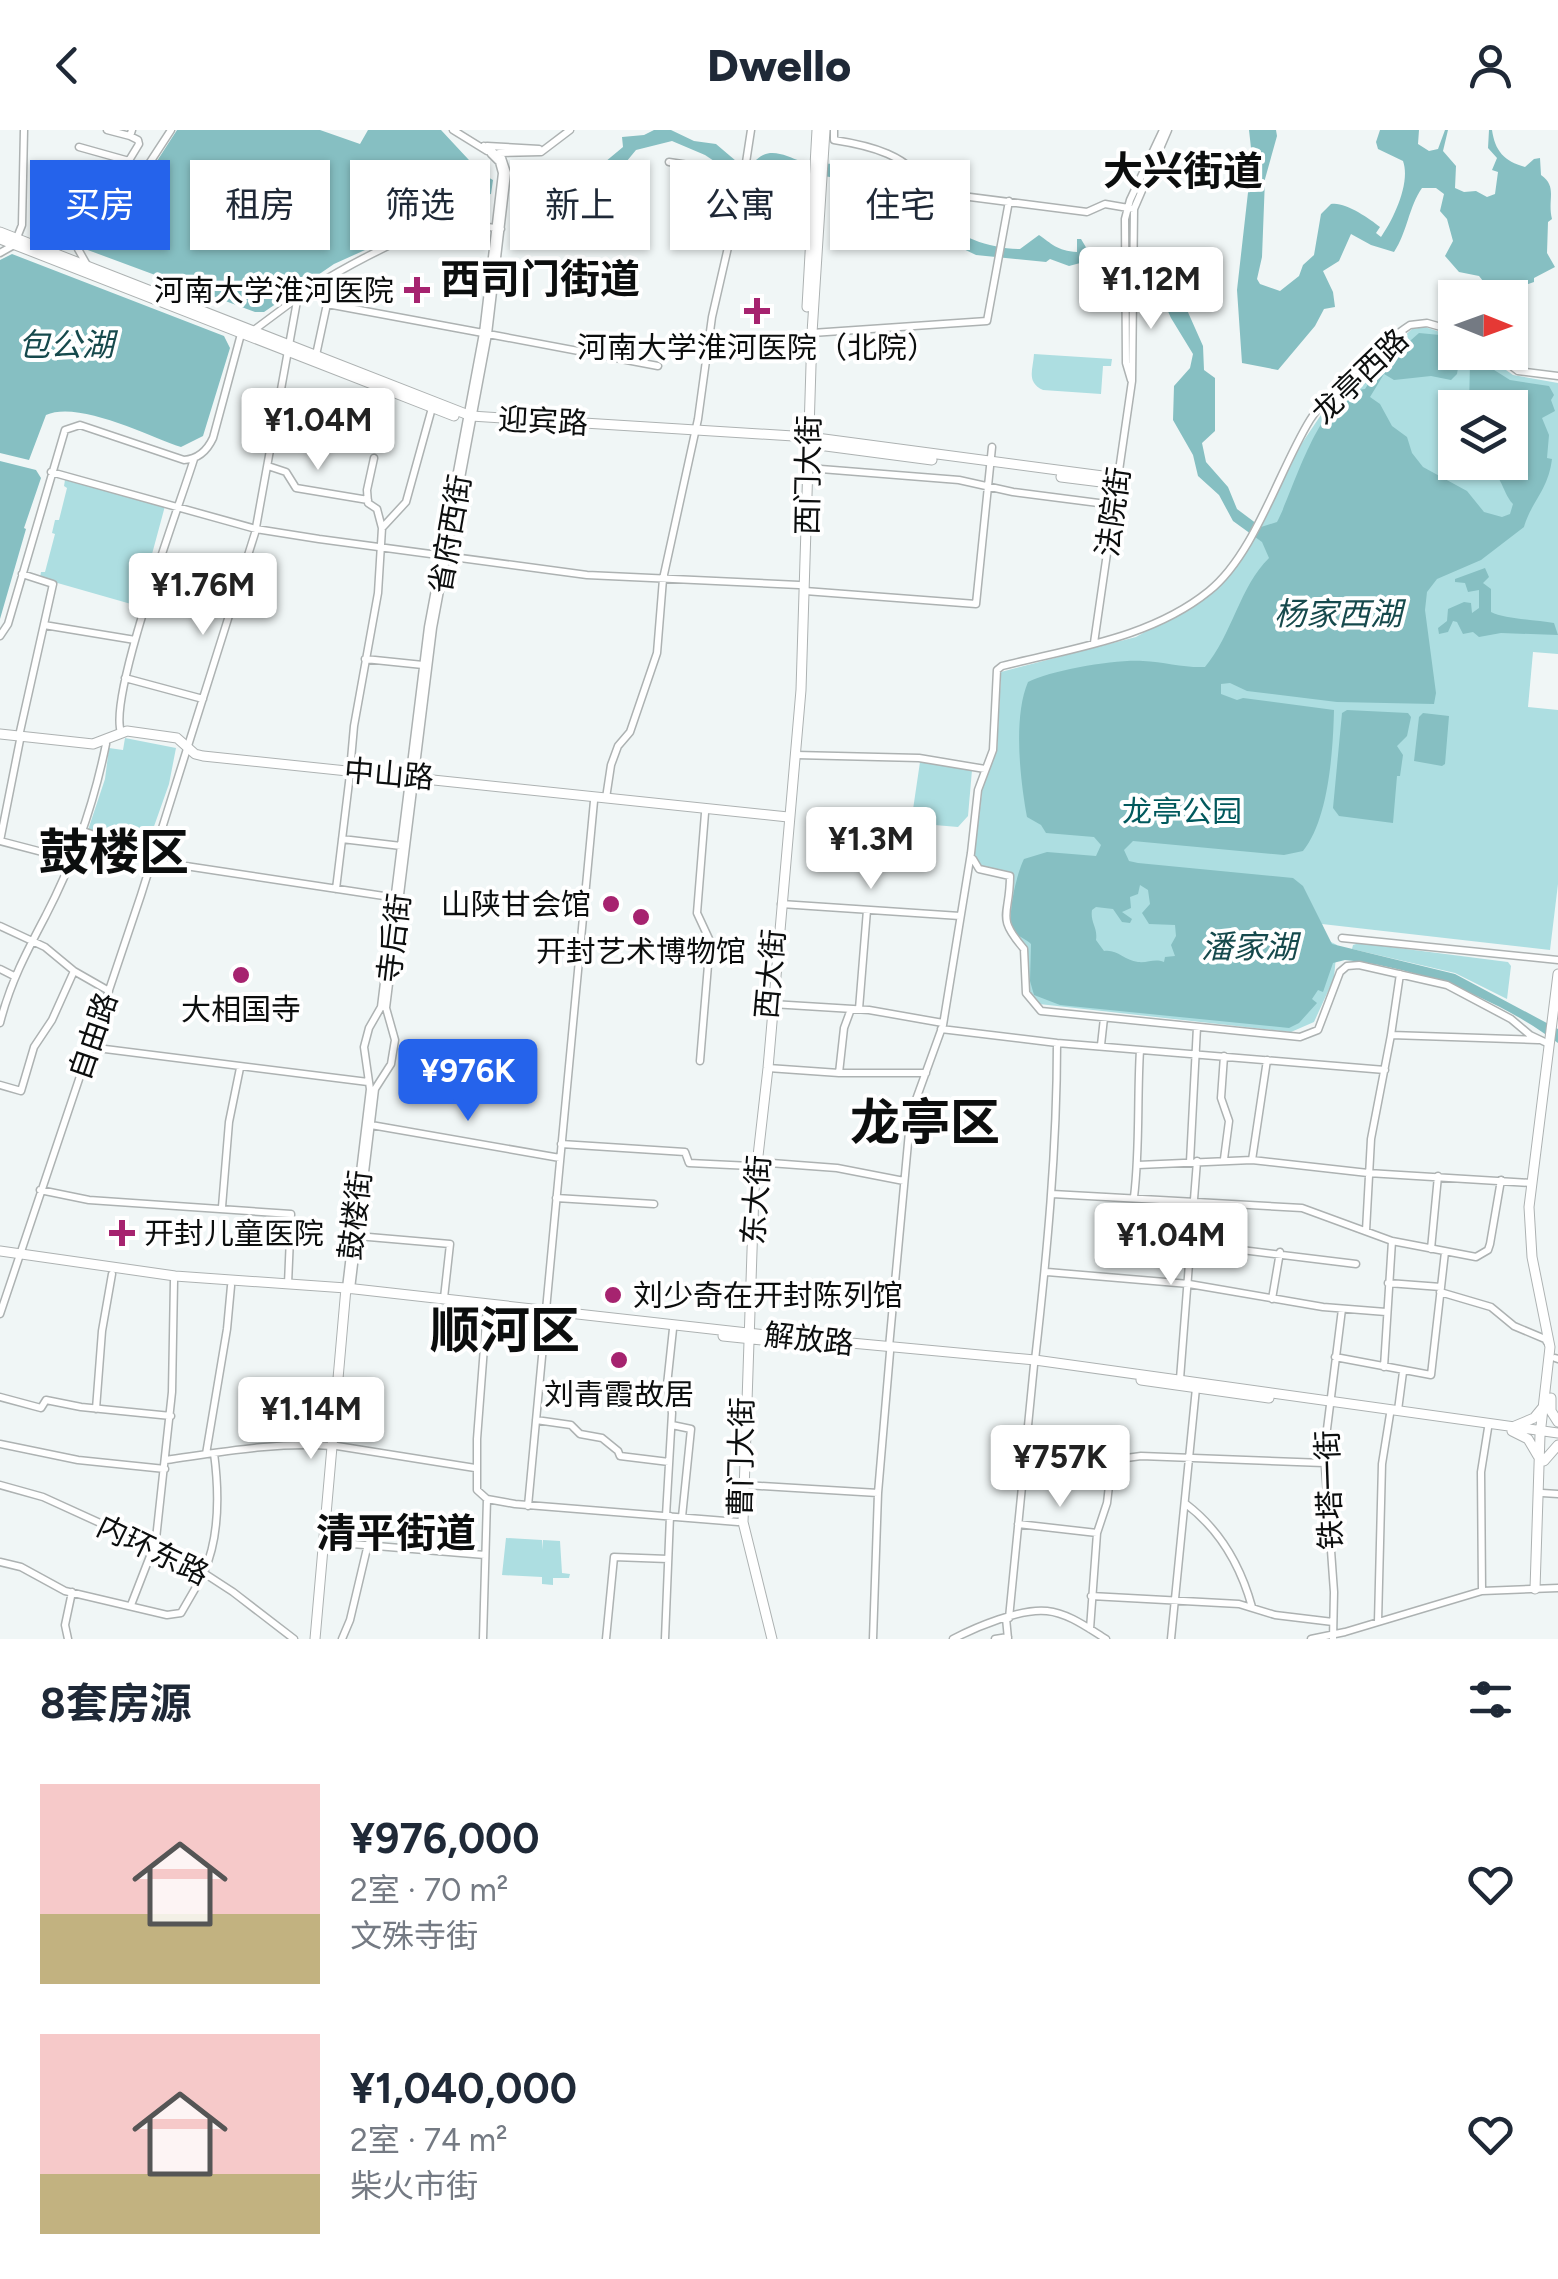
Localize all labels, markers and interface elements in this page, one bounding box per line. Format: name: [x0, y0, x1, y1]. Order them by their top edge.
icon: back: [40, 38, 95, 93]
text: Dwello: [707, 38, 851, 92]
icon: person: [1463, 38, 1518, 93]
district label: 大兴街道: [1103, 147, 1263, 195]
chip: 买房: [30, 160, 170, 250]
chip: 租房: [190, 160, 330, 250]
chip: 筛选: [350, 160, 490, 250]
chip: 新上: [510, 160, 650, 250]
chip: 公寓: [670, 160, 810, 250]
chip: 住宅: [830, 160, 970, 250]
pin: ¥1.12M: [1070, 247, 1232, 332]
district label: 西司门街道: [440, 255, 640, 303]
text: ¥1.12M: [1101, 260, 1201, 298]
place label: 河南大学淮河医院: [154, 272, 394, 309]
marker: 河南大学淮河医院: [404, 277, 430, 303]
north arrow: [1438, 280, 1528, 370]
map controls: [1438, 280, 1528, 480]
marker: 河南大学淮河医院（北院）: [744, 298, 770, 324]
street label: 龙亭西路: [1304, 321, 1416, 431]
water label: 包公湖: [18, 326, 119, 364]
place label: 河南大学淮河医院（北院）: [577, 329, 937, 366]
pin: ¥1.04M: [237, 388, 399, 473]
button: layers: [1438, 390, 1528, 480]
street label: 迎宾路: [497, 400, 589, 442]
text: ¥1.04M: [264, 401, 372, 439]
street label: 西门大街: [788, 415, 828, 535]
street label: 法院街: [1088, 465, 1138, 559]
street label: 省府西街: [421, 472, 479, 596]
pin: ¥1.76M: [122, 553, 284, 638]
text: ¥1.76M: [151, 566, 255, 604]
water label: 杨家西湖: [1274, 595, 1407, 633]
street label: 中山路: [343, 752, 435, 796]
park label: 龙亭公园: [1122, 793, 1242, 830]
pin: ¥1.3M: [801, 807, 941, 892]
text: ¥1.3M: [828, 820, 914, 858]
district label: 鼓楼区: [39, 822, 189, 883]
place label: 山陕甘会馆: [441, 886, 591, 923]
street label: 寺后街: [370, 891, 418, 985]
marker: 山陕甘会馆: [600, 893, 622, 915]
marker: 开封艺术博物馆: [630, 906, 652, 928]
street label: 西大街: [748, 928, 792, 1020]
water label: 潘家湖: [1201, 928, 1302, 966]
place label: 开封艺术博物馆: [536, 933, 746, 970]
marker: 大相国寺: [230, 964, 252, 986]
street label: 自由路: [61, 987, 125, 1085]
place label: 大相国寺: [181, 991, 301, 1028]
pin: ¥976K: [398, 1039, 538, 1124]
text: ¥976K: [420, 1052, 516, 1090]
district label: 龙亭区: [850, 1092, 1000, 1153]
street label: 东大街: [734, 1154, 778, 1246]
street label: 鼓楼街: [331, 1168, 379, 1262]
pin: ¥1.04M: [1090, 1203, 1252, 1288]
place label: 开封儿童医院: [144, 1215, 324, 1252]
text: ¥1.04M: [1117, 1216, 1225, 1254]
marker: 开封儿童医院: [109, 1220, 135, 1246]
place label: 刘少奇在开封陈列馆: [633, 1277, 903, 1314]
marker: 刘少奇在开封陈列馆: [602, 1284, 624, 1306]
district label: 顺河区: [430, 1300, 580, 1361]
street label: 解放路: [762, 1316, 856, 1362]
marker: 刘青霞故居: [608, 1349, 630, 1371]
place label: 刘青霞故居: [544, 1376, 694, 1413]
pin: ¥1.14M: [230, 1377, 392, 1462]
text: ¥1.14M: [260, 1390, 362, 1428]
street label: 曹门大街: [721, 1397, 761, 1517]
pin: ¥757K: [990, 1425, 1130, 1510]
street label: 铁塔一街: [1308, 1429, 1350, 1551]
text: ¥757K: [1013, 1438, 1107, 1476]
street label: 内环东路: [91, 1507, 215, 1593]
district label: 清平街道: [316, 1509, 476, 1557]
icon: filters: [1463, 1672, 1518, 1727]
text: 8套房源: [40, 1678, 192, 1729]
text: ¥976,000: [350, 1813, 540, 1864]
icon: home: [120, 1824, 240, 1944]
icon: heart: [1463, 1857, 1518, 1912]
text: 2室 · 70 m²: [350, 1871, 508, 1909]
text: 文殊寺街: [350, 1917, 478, 1955]
text: ¥1,040,000: [350, 2063, 577, 2114]
icon: home: [120, 2074, 240, 2194]
icon: heart: [1463, 2107, 1518, 2162]
text: 2室 · 74 m²: [350, 2121, 508, 2159]
text: 柴火市街: [350, 2167, 478, 2205]

